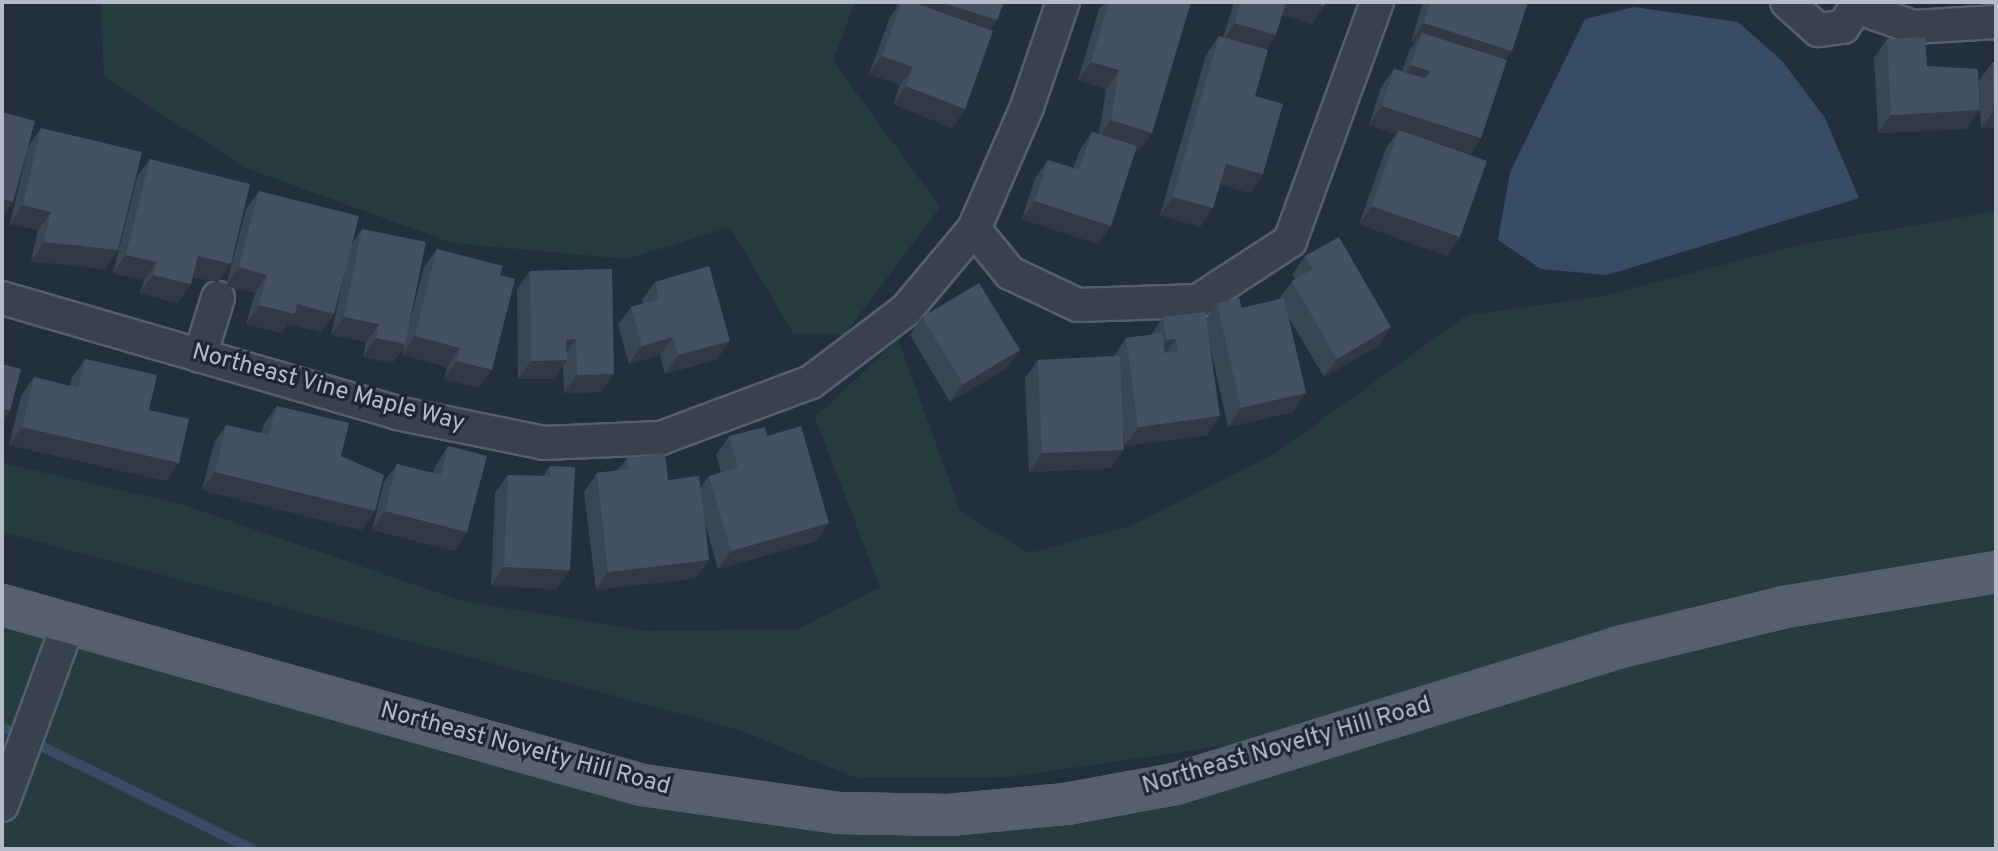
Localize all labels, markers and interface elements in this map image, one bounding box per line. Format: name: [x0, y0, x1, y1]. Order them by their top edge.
street label: Northeast Vine Maple Way: [188, 339, 468, 439]
street label: Northeast Novelty Hill Road: [1139, 692, 1435, 802]
street label: Northeast Novelty Hill Road: [377, 697, 673, 803]

